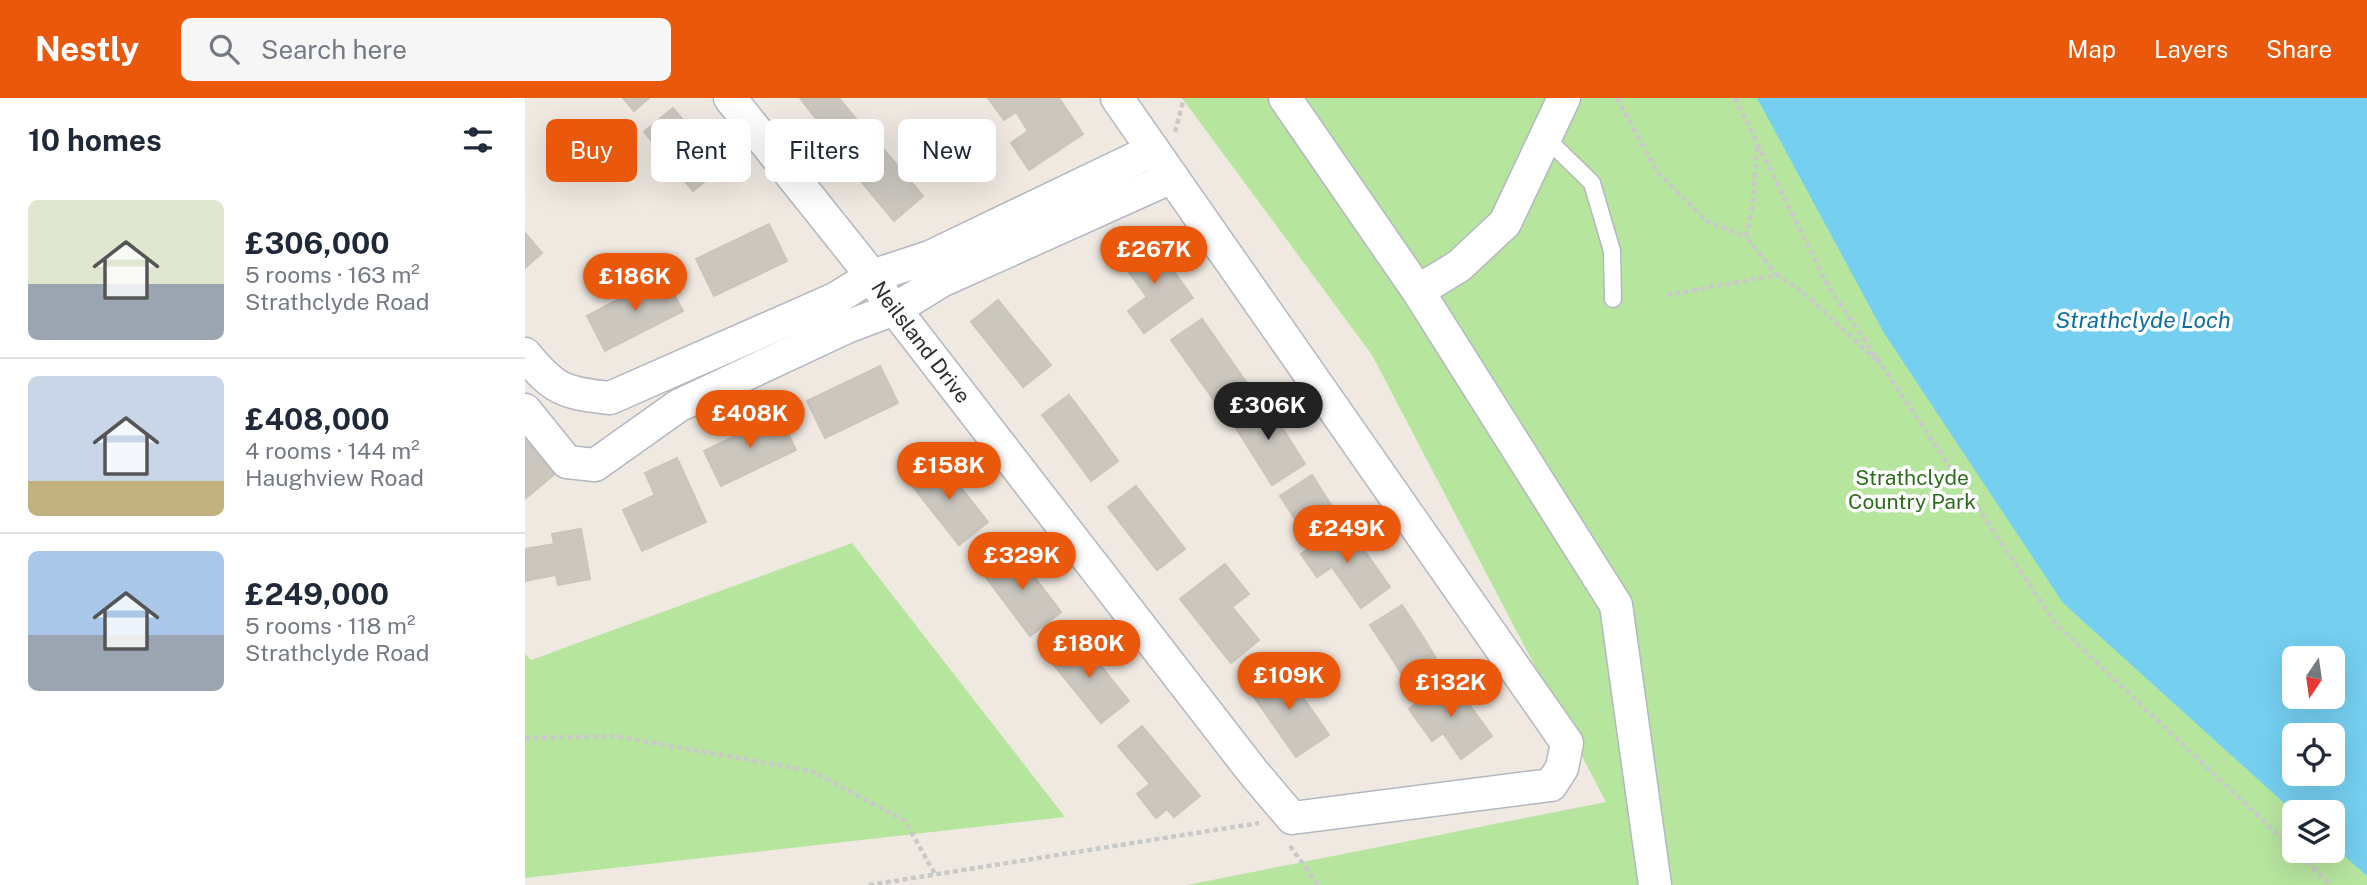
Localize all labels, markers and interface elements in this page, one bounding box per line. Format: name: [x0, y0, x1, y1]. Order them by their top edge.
search box: [181, 18, 671, 81]
text: Nestly: [35, 30, 139, 68]
icon: search: [205, 30, 243, 68]
text: Search here: [261, 34, 407, 65]
text: Map: [2067, 35, 2116, 63]
text: Layers: [2154, 35, 2228, 63]
text: Share: [2266, 35, 2332, 63]
chip: Buy: [546, 119, 637, 182]
chip: Rent: [651, 119, 751, 182]
chip: Filters: [765, 119, 884, 182]
chip: New: [898, 119, 996, 182]
icon: filters: [459, 121, 497, 159]
text: 10 homes: [28, 122, 162, 158]
text: £306,000: [245, 225, 389, 261]
pin: £267K: [1105, 226, 1203, 286]
icon: home: [84, 228, 168, 312]
text: £267K: [1116, 235, 1192, 262]
pin: £186K: [586, 254, 684, 313]
text: 5 rooms · 163 m²: [245, 261, 420, 288]
text: £186K: [599, 262, 671, 289]
street label: Neilsland Drive: [866, 276, 976, 408]
text: Strathclyde Road: [245, 288, 430, 315]
water label: Strathclyde Loch: [2055, 306, 2231, 333]
pin: £306K: [1219, 382, 1317, 442]
pin: £408K: [701, 390, 799, 450]
text: £306K: [1230, 391, 1306, 418]
text: £408K: [712, 399, 788, 426]
text: £408,000: [245, 401, 390, 437]
icon: home: [84, 404, 168, 488]
text: 4 rooms · 144 m²: [245, 437, 420, 464]
pin: £158K: [900, 442, 998, 502]
text: £158K: [913, 451, 985, 478]
text: Haughview Road: [245, 464, 424, 491]
park label: Strathclyde Country Park: [1848, 465, 1976, 514]
pin: £249K: [1298, 505, 1396, 565]
text: £249K: [1309, 514, 1385, 541]
pin: £329K: [973, 532, 1071, 592]
text: £329K: [984, 541, 1060, 568]
text: £249,000: [245, 576, 389, 612]
icon: home: [84, 579, 168, 663]
text: 5 rooms · 118 m²: [245, 612, 415, 639]
pin: £180K: [1040, 620, 1138, 680]
text: £180K: [1053, 629, 1125, 656]
text: Strathclyde Road: [245, 639, 430, 666]
north arrow: [2282, 646, 2345, 709]
map controls: [2282, 646, 2345, 863]
pin: £109K: [1240, 652, 1338, 712]
pin: £132K: [1402, 660, 1500, 719]
text: £109K: [1253, 661, 1325, 688]
text: £132K: [1415, 668, 1487, 695]
button: locate: [2282, 723, 2345, 786]
button: layers: [2282, 800, 2345, 863]

